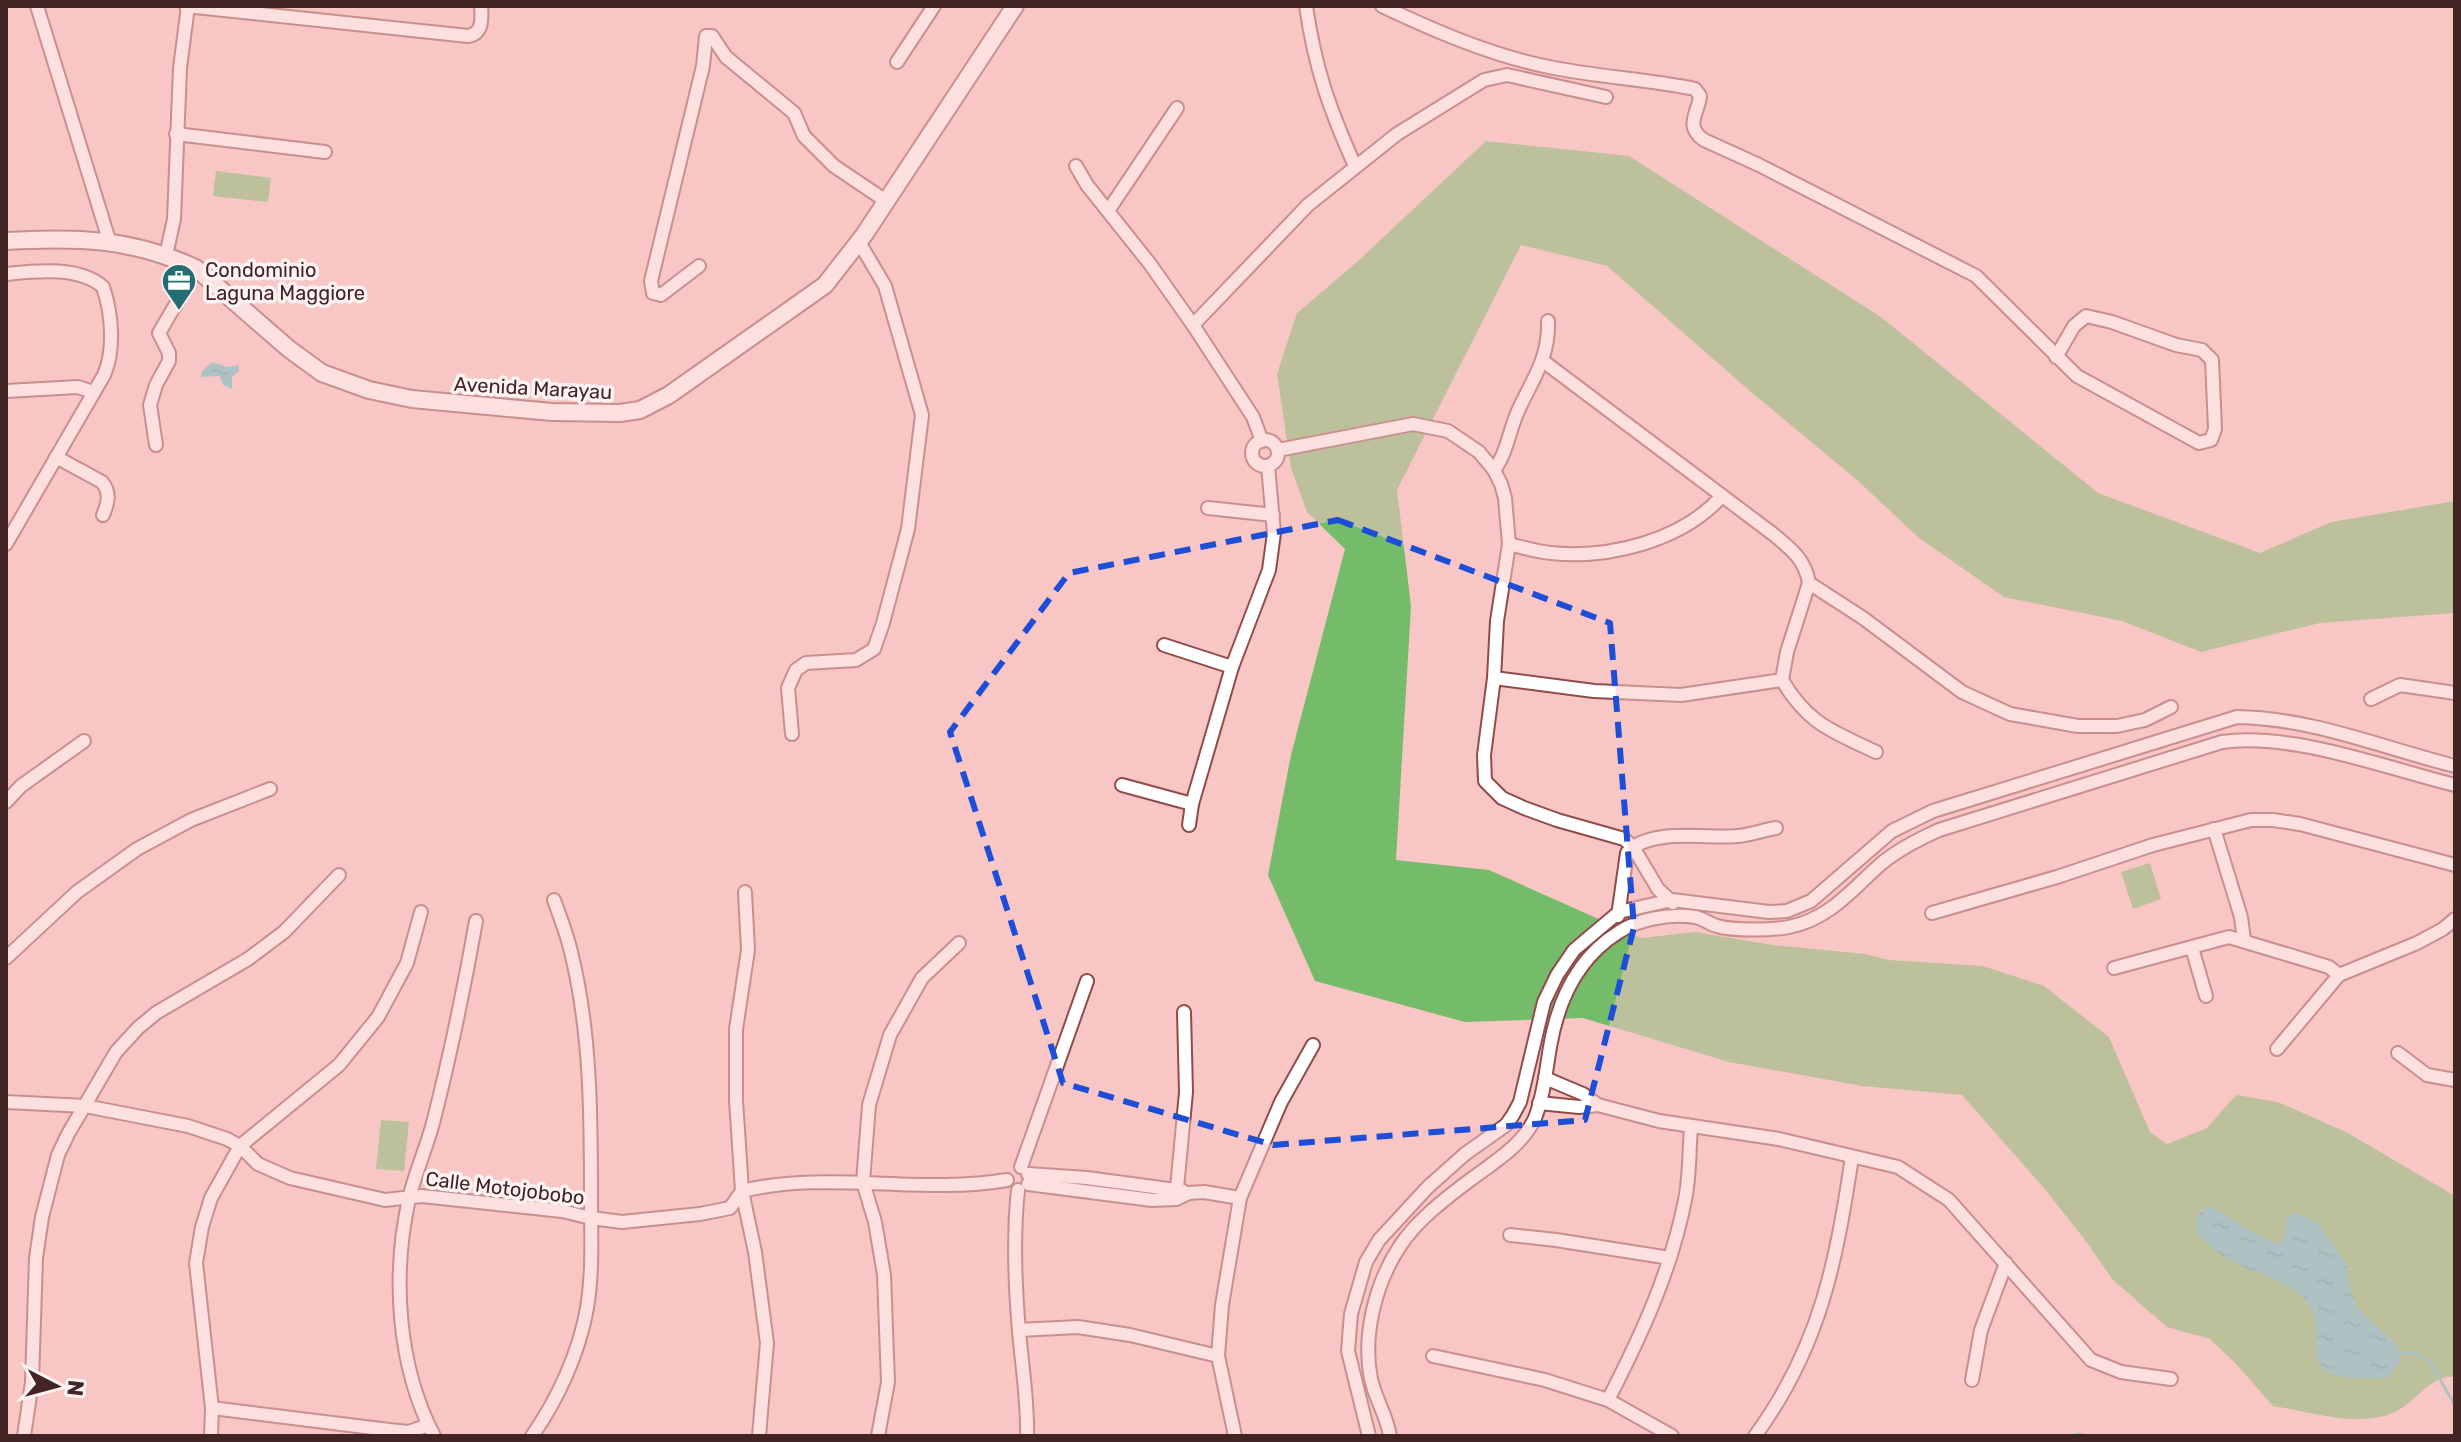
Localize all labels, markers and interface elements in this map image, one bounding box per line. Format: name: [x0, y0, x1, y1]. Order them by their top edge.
place label: Condominio Laguna Maggiore: [205, 258, 365, 305]
office icon: Condominio Laguna Maggiore: [160, 262, 198, 312]
street label: Avenida Marayau: [453, 372, 613, 404]
street label: Calle Motojobobo: [424, 1166, 586, 1210]
north arrow: [16, 1346, 96, 1426]
text: N: [61, 1379, 90, 1397]

